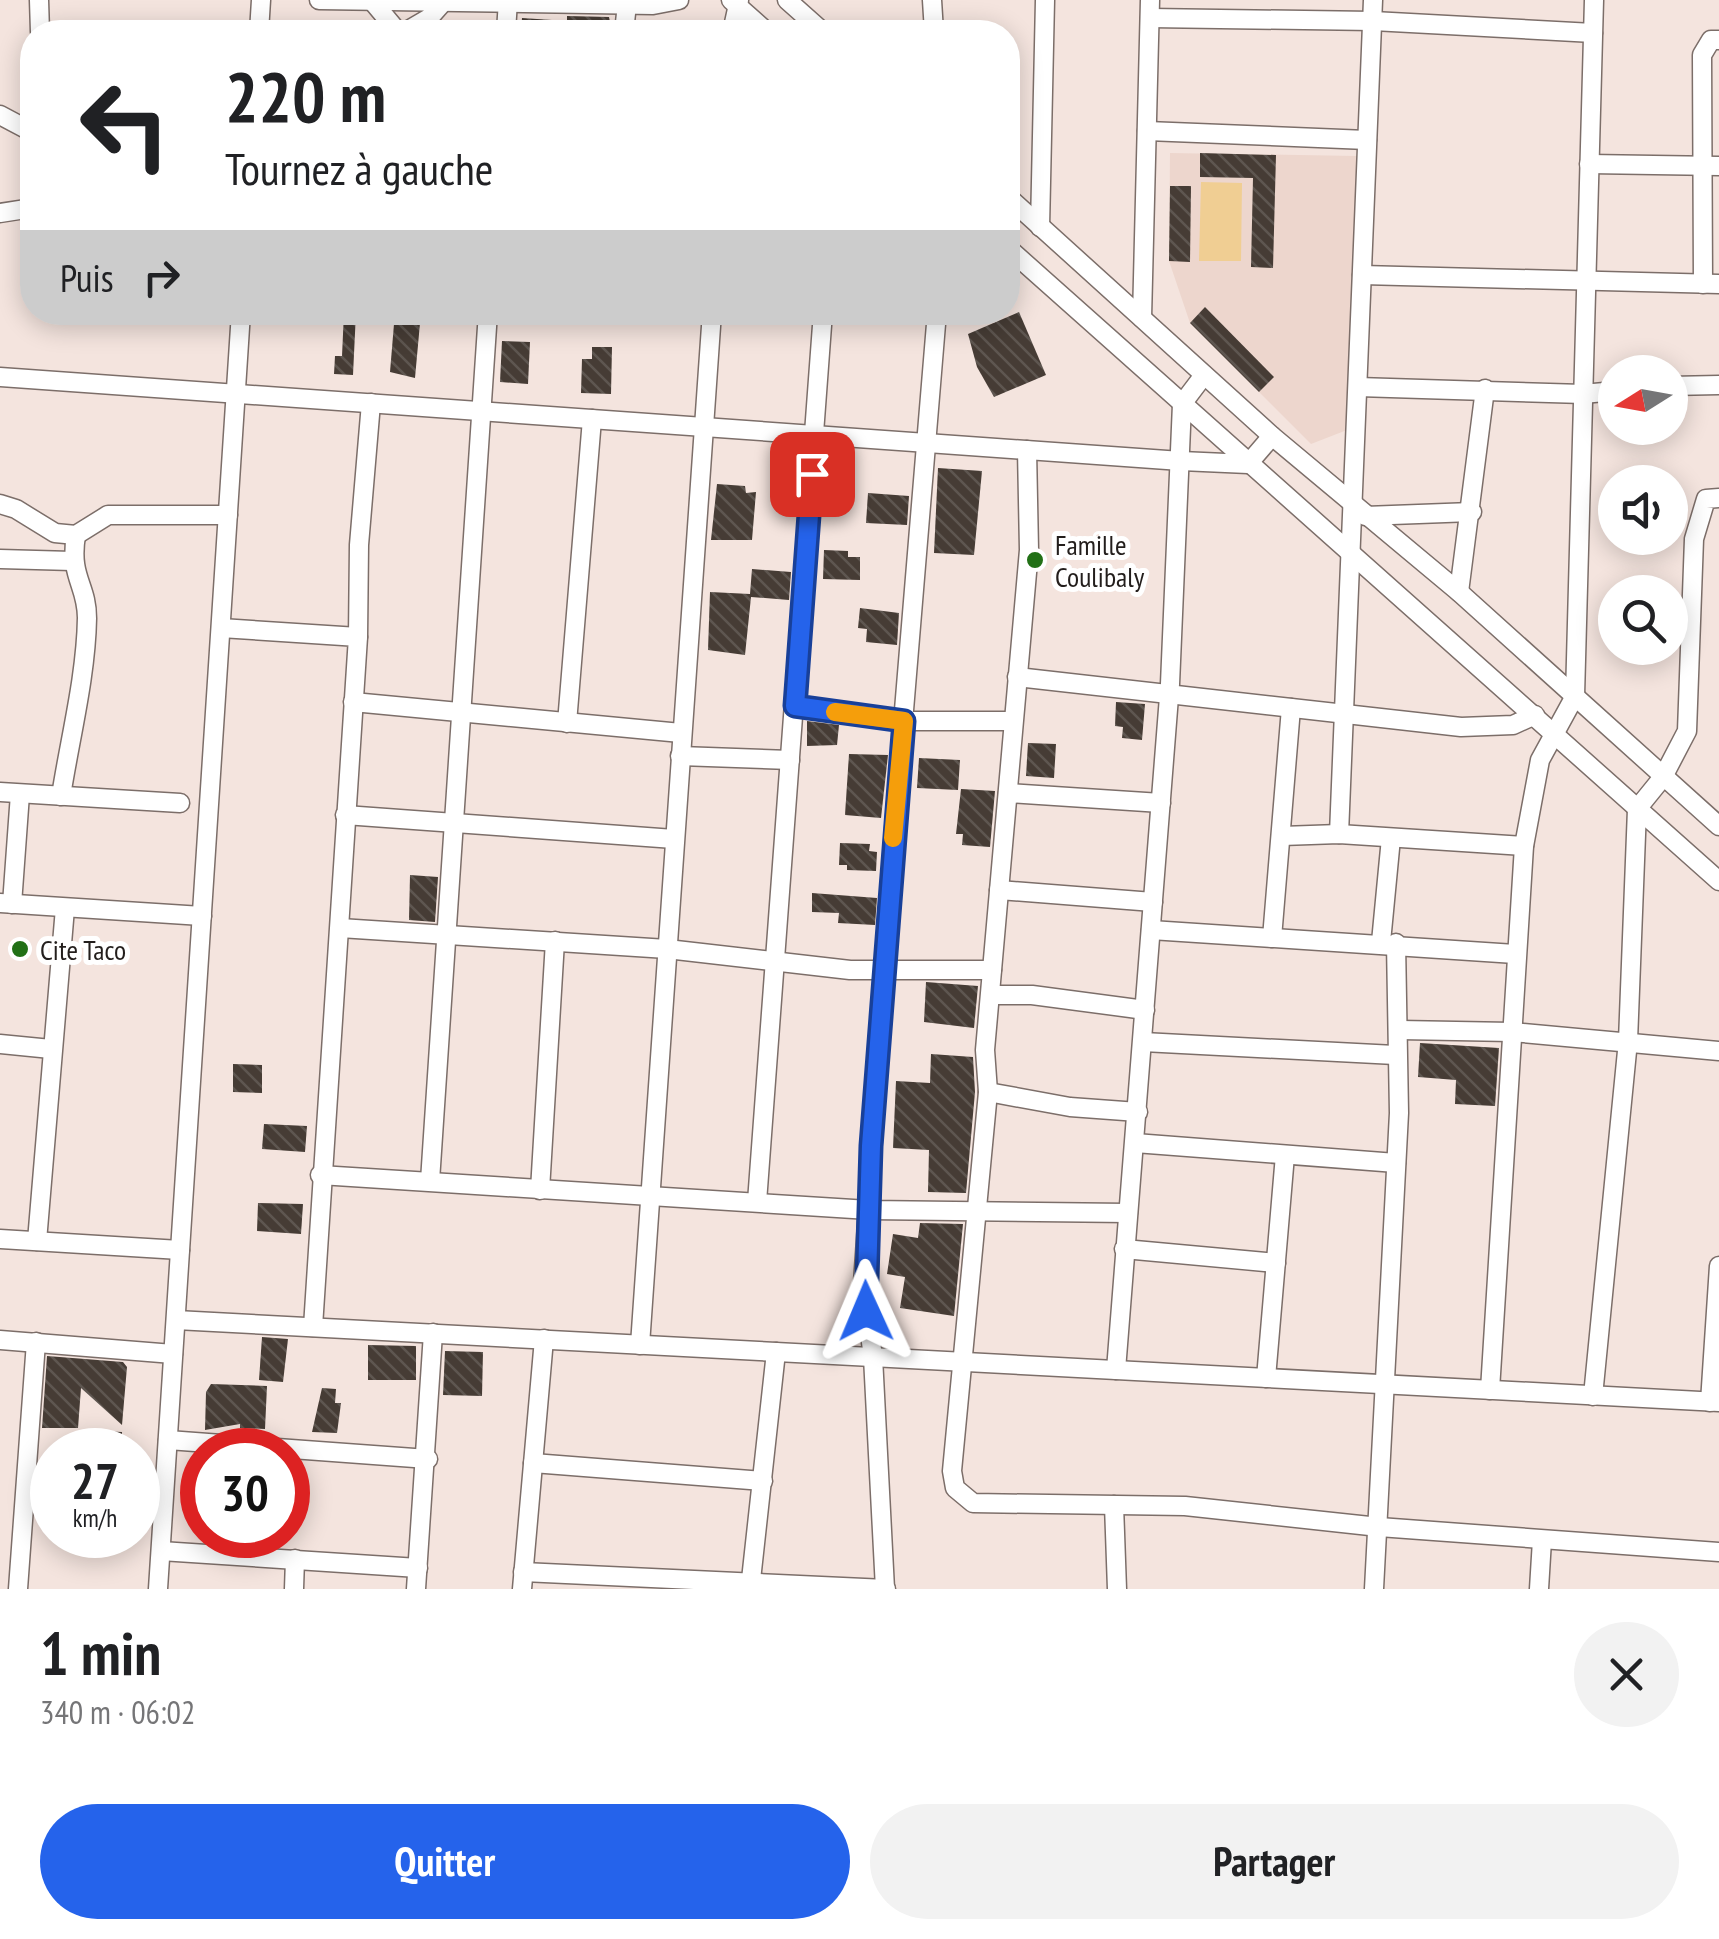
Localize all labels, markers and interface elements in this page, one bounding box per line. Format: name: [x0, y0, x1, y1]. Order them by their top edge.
text: 220 m: [225, 51, 386, 141]
icon: left: [60, 60, 190, 190]
text: Tournez à gauche: [225, 139, 493, 197]
icon: right: [134, 250, 189, 305]
text: Puis: [60, 253, 114, 302]
north arrow: [1598, 355, 1688, 445]
map controls: [1598, 355, 1688, 665]
pin: [770, 432, 855, 517]
icon: arrive: [785, 447, 840, 502]
button: sound: [1598, 465, 1688, 555]
place label: Famille Coulibaly: [1055, 526, 1145, 595]
marker: Famille Coulibaly: [1024, 549, 1046, 571]
button: search: [1598, 575, 1688, 665]
place label: Cite Taco: [40, 931, 126, 968]
marker: Cite Taco: [9, 938, 31, 960]
position arrow: [814, 1259, 918, 1363]
speed limit sign: 30: [180, 1428, 310, 1558]
text: 27: [71, 1448, 119, 1513]
text: km/h: [73, 1502, 117, 1534]
text: 1 min: [40, 1614, 161, 1692]
button: close: [1574, 1622, 1679, 1727]
text: 340 m · 06:02: [40, 1691, 195, 1733]
button: Quitter: [40, 1804, 850, 1919]
button: Partager: [870, 1804, 1679, 1919]

